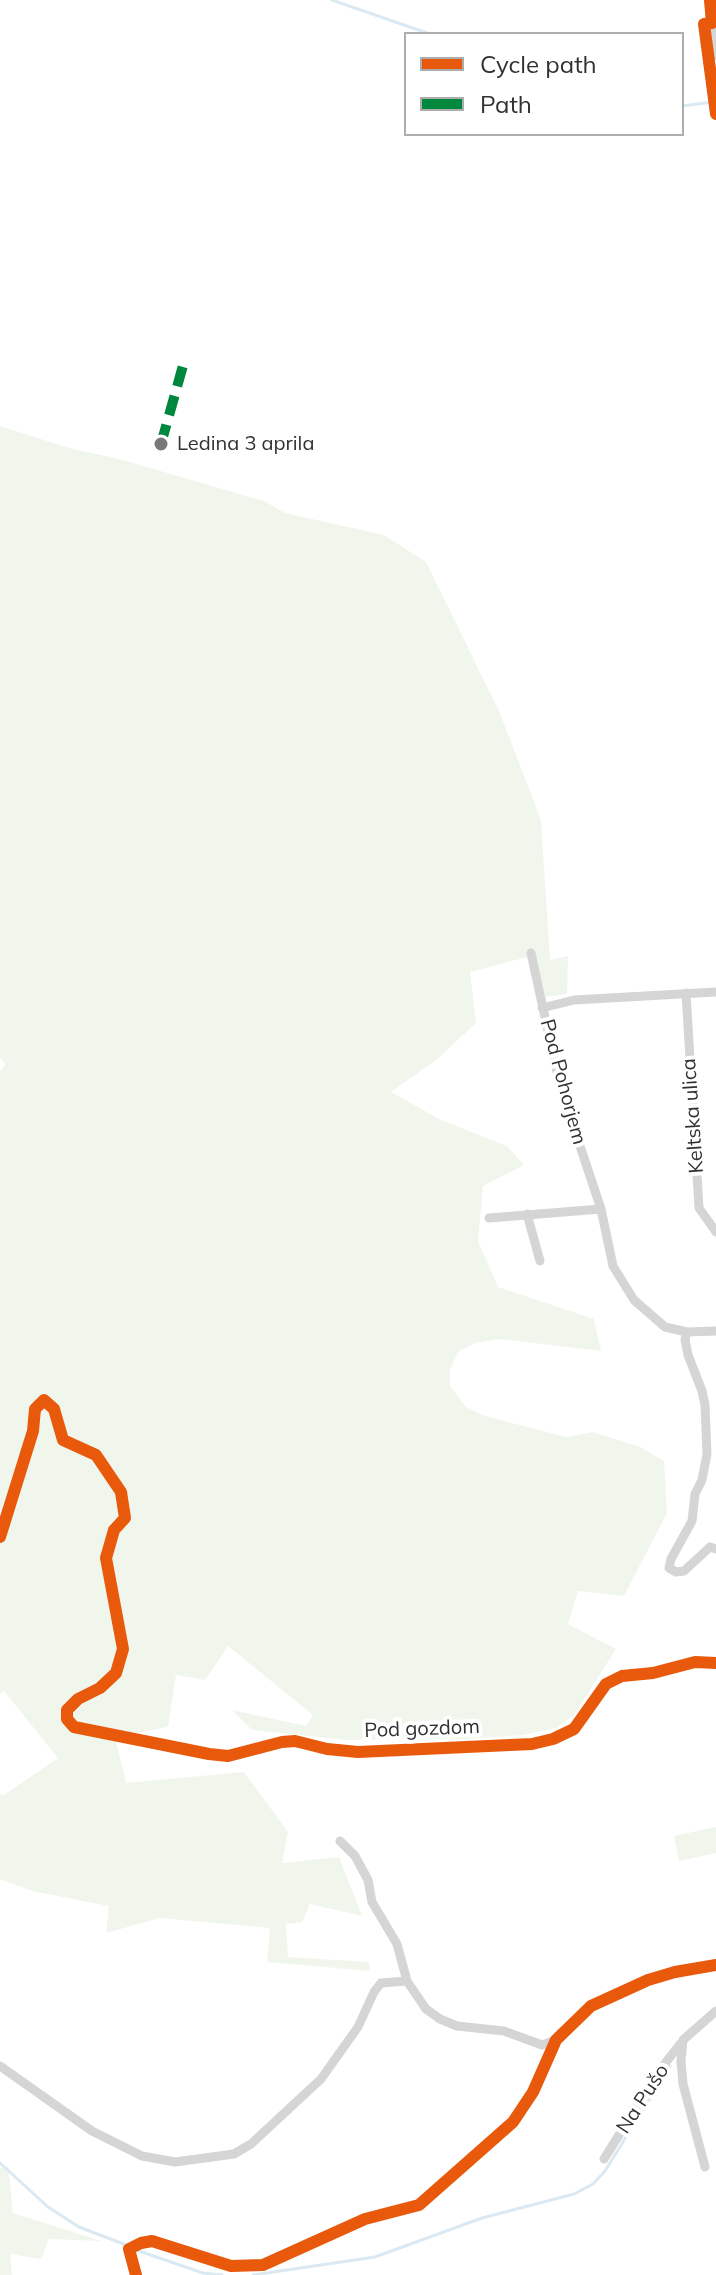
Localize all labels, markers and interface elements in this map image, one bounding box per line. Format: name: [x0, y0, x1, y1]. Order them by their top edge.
legend: [404, 32, 684, 136]
text: Cycle path: [480, 49, 597, 79]
text: Path: [480, 89, 532, 119]
place label: Ledina 3 aprila: [177, 432, 314, 456]
marker: Ledina 3 aprila: [152, 435, 170, 453]
street label: Pod Pohorjem: [535, 1017, 591, 1147]
street label: Keltska ulica: [677, 1058, 709, 1174]
street label: Pod gozdom: [364, 1715, 480, 1743]
street label: Na Pušo: [612, 2060, 674, 2138]

